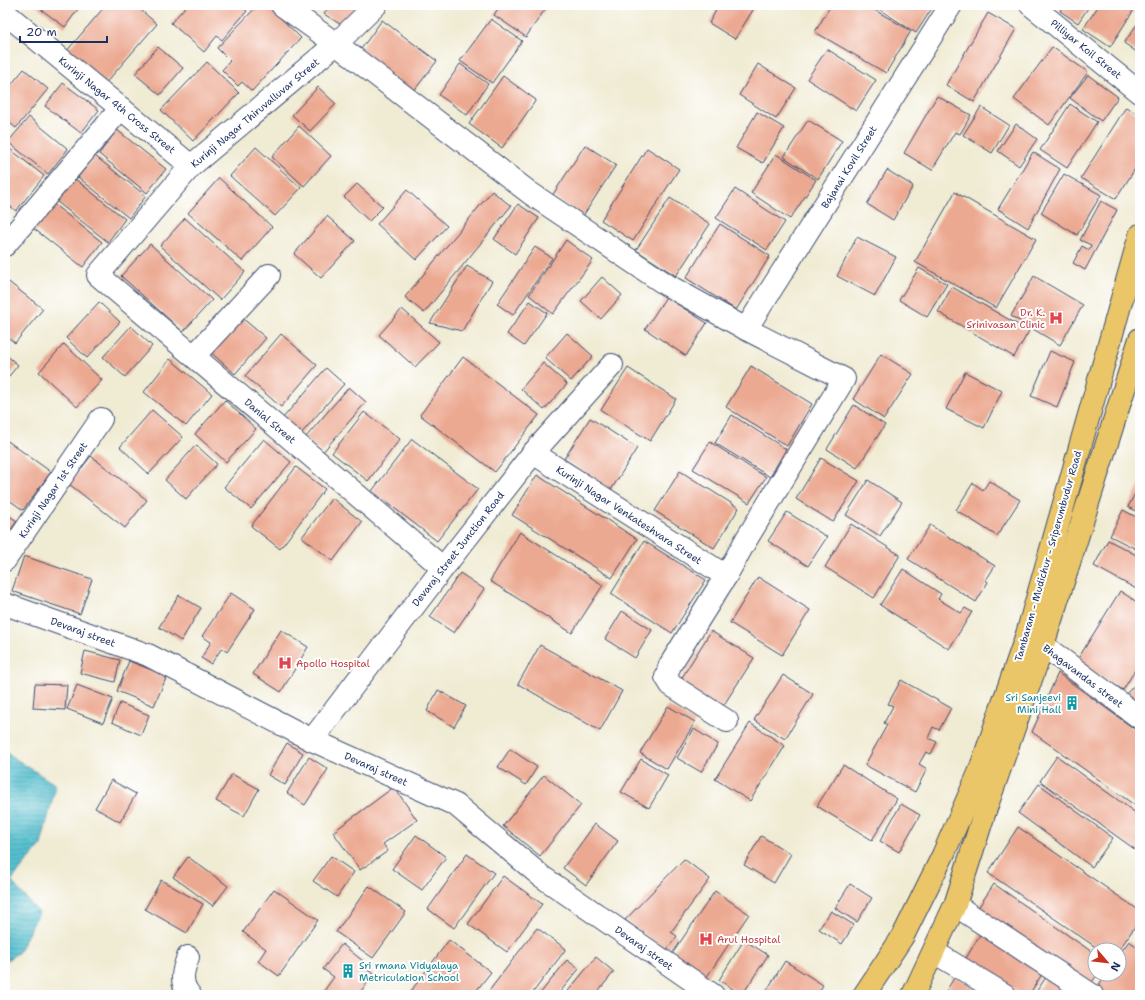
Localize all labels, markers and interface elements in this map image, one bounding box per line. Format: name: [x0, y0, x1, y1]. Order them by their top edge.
street label: Pilliyar Koil Street: [1048, 16, 1124, 82]
scale bar: [20, 18, 107, 44]
text: 20 m: [26, 24, 57, 40]
street label: Kurinji Nagar 4th Cross Street: [56, 54, 178, 156]
street label: Kurinji Nagar Thiruvalluvar Street: [188, 55, 322, 171]
street label: Bajanai Kovil Street: [818, 123, 880, 211]
place label: Dr. K. Srinivasan Clinic: [967, 306, 1045, 331]
hospital icon: Dr. K. Srinivasan Clinic: [1048, 310, 1064, 326]
street label: Danial Street: [242, 396, 298, 446]
street label: Kurinji Nagar 1st Street: [16, 439, 90, 541]
street label: Tambaram - Mudichur - Sriperumbudur Road: [1012, 449, 1085, 663]
street label: Kurinji Nagar Venkateshvara Street: [554, 463, 704, 567]
street label: Devaraj Street Junction Road: [409, 488, 507, 609]
street label: Devaraj street: [49, 614, 117, 650]
street label: Bhagavandas street: [1040, 642, 1126, 710]
hospital icon: Apollo Hospital: [277, 655, 293, 671]
place label: Apollo Hospital: [296, 657, 370, 670]
place label: Sri Sanjeevi Mini Hall: [1006, 691, 1061, 716]
building icon: Sri Sanjeevi Mini Hall: [1064, 695, 1080, 711]
street label: Devaraj street: [342, 749, 410, 789]
street label: Devaraj street: [612, 923, 676, 973]
hospital icon: Arul Hospital: [698, 931, 714, 947]
place label: Arul Hospital: [717, 933, 780, 946]
north arrow: [1087, 942, 1127, 982]
place label: Sri rmana Vidyalaya Metriculation School: [359, 959, 459, 984]
text: N: [1107, 959, 1124, 974]
building icon: Sri rmana Vidyalaya Metriculation School: [340, 963, 356, 979]

